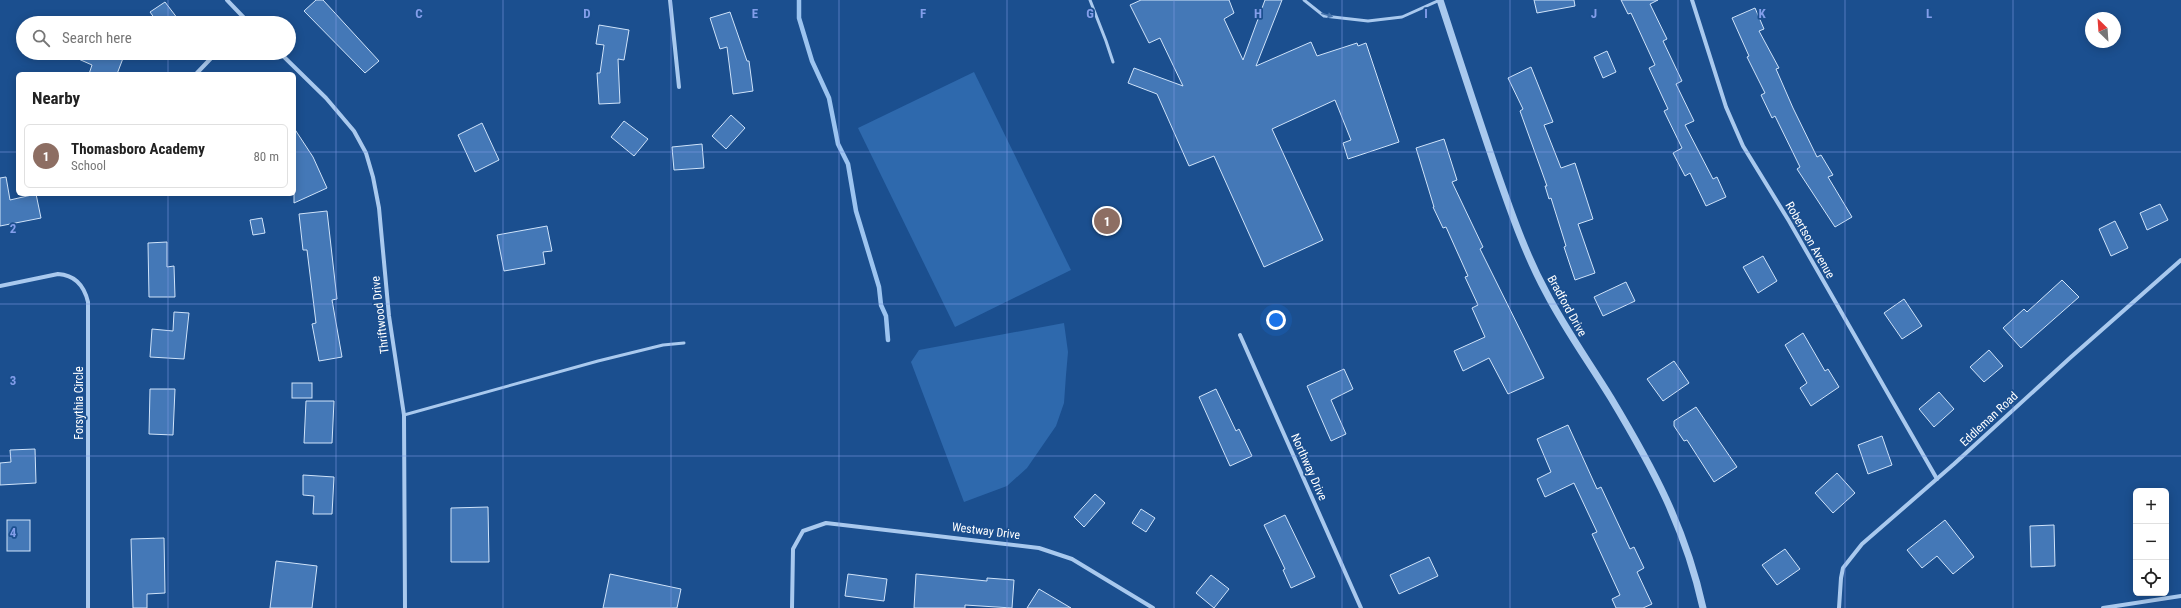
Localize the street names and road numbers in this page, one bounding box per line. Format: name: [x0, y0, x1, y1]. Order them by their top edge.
street label: Robertson Avenue: [1782, 199, 1838, 281]
street label: Bradford Drive: [1544, 273, 1590, 339]
street label: Thriftwood Drive: [368, 275, 392, 355]
street label: Forsythia Circle: [72, 366, 86, 440]
street label: Eddleman Road: [1957, 389, 2021, 449]
street label: Northway Drive: [1288, 431, 1330, 503]
street label: Westway Drive: [951, 520, 1021, 542]

